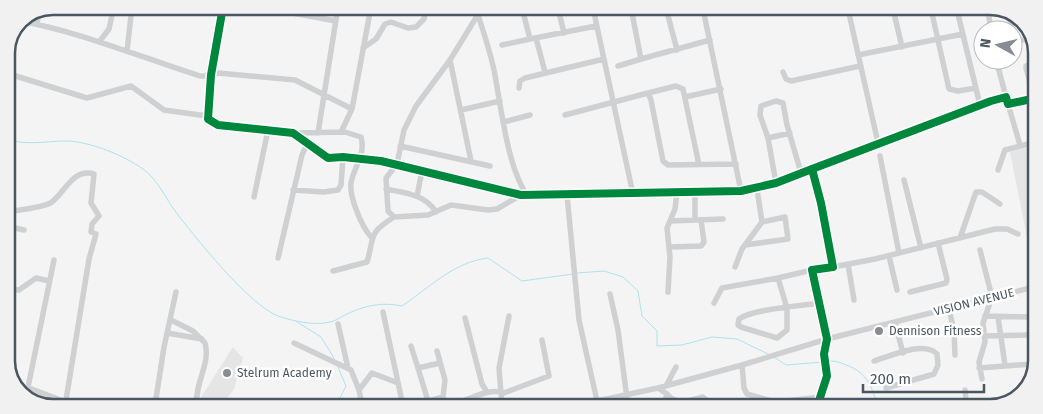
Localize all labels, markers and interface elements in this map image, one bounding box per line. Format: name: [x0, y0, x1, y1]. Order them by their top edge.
north arrow: [973, 20, 1023, 70]
text: N: [977, 37, 995, 49]
street label: VISION AVENUE: [932, 285, 1016, 319]
place label: Dennison Fitness: [889, 324, 982, 338]
marker: Dennison Fitness: [873, 325, 885, 337]
scale bar: [863, 362, 984, 394]
place label: Stelrum Academy: [237, 366, 332, 380]
marker: Stelrum Academy: [221, 367, 233, 379]
text: 200 m: [870, 370, 911, 388]

